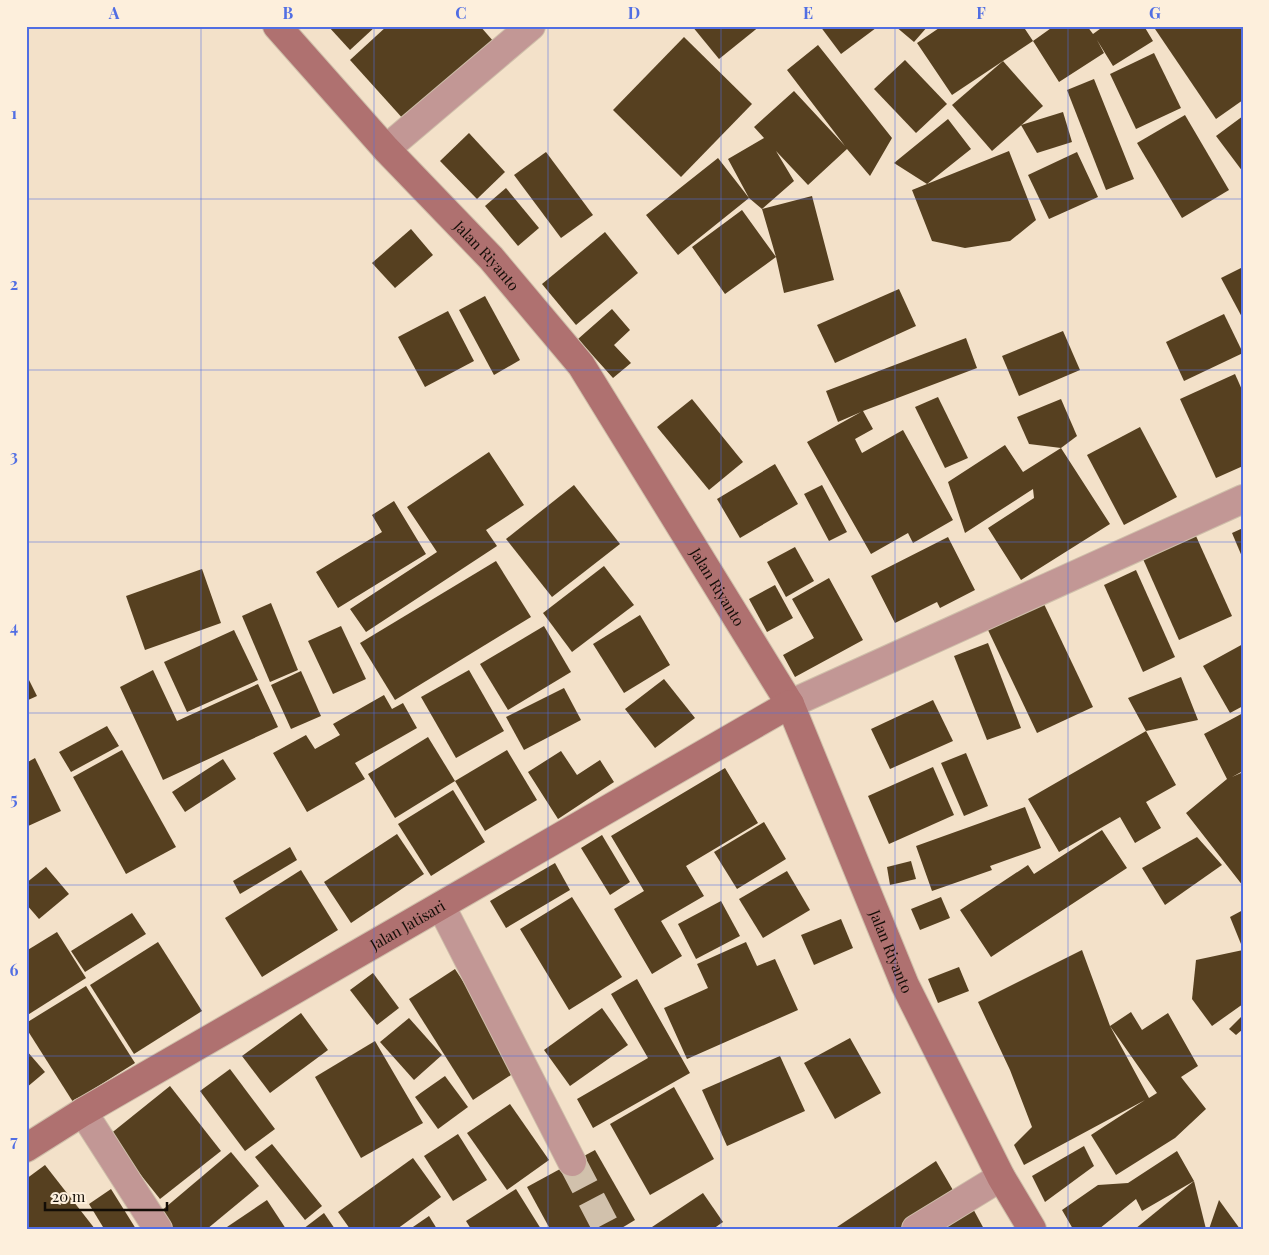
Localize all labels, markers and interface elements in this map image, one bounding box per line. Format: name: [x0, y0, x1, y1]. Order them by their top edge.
text: A: [108, 2, 120, 23]
text: B: [283, 2, 294, 23]
text: C: [455, 2, 467, 23]
text: D: [628, 2, 640, 23]
text: E: [803, 2, 813, 23]
text: F: [976, 2, 986, 23]
text: G: [1149, 2, 1161, 23]
text: 1: [11, 102, 17, 123]
street label: Jalan Riyanto: [449, 215, 524, 295]
text: 2: [10, 273, 18, 294]
text: 3: [10, 445, 18, 466]
street label: Jalan Riyanto: [686, 543, 749, 630]
text: 4: [10, 616, 18, 637]
text: 5: [10, 788, 18, 809]
street label: Jalan Jatisari: [365, 895, 449, 955]
street label: Jalan Riyanto: [865, 906, 917, 996]
text: 6: [10, 959, 19, 980]
text: 7: [10, 1130, 18, 1151]
scale bar: [45, 1180, 168, 1212]
text: 20 m: [52, 1186, 86, 1206]

